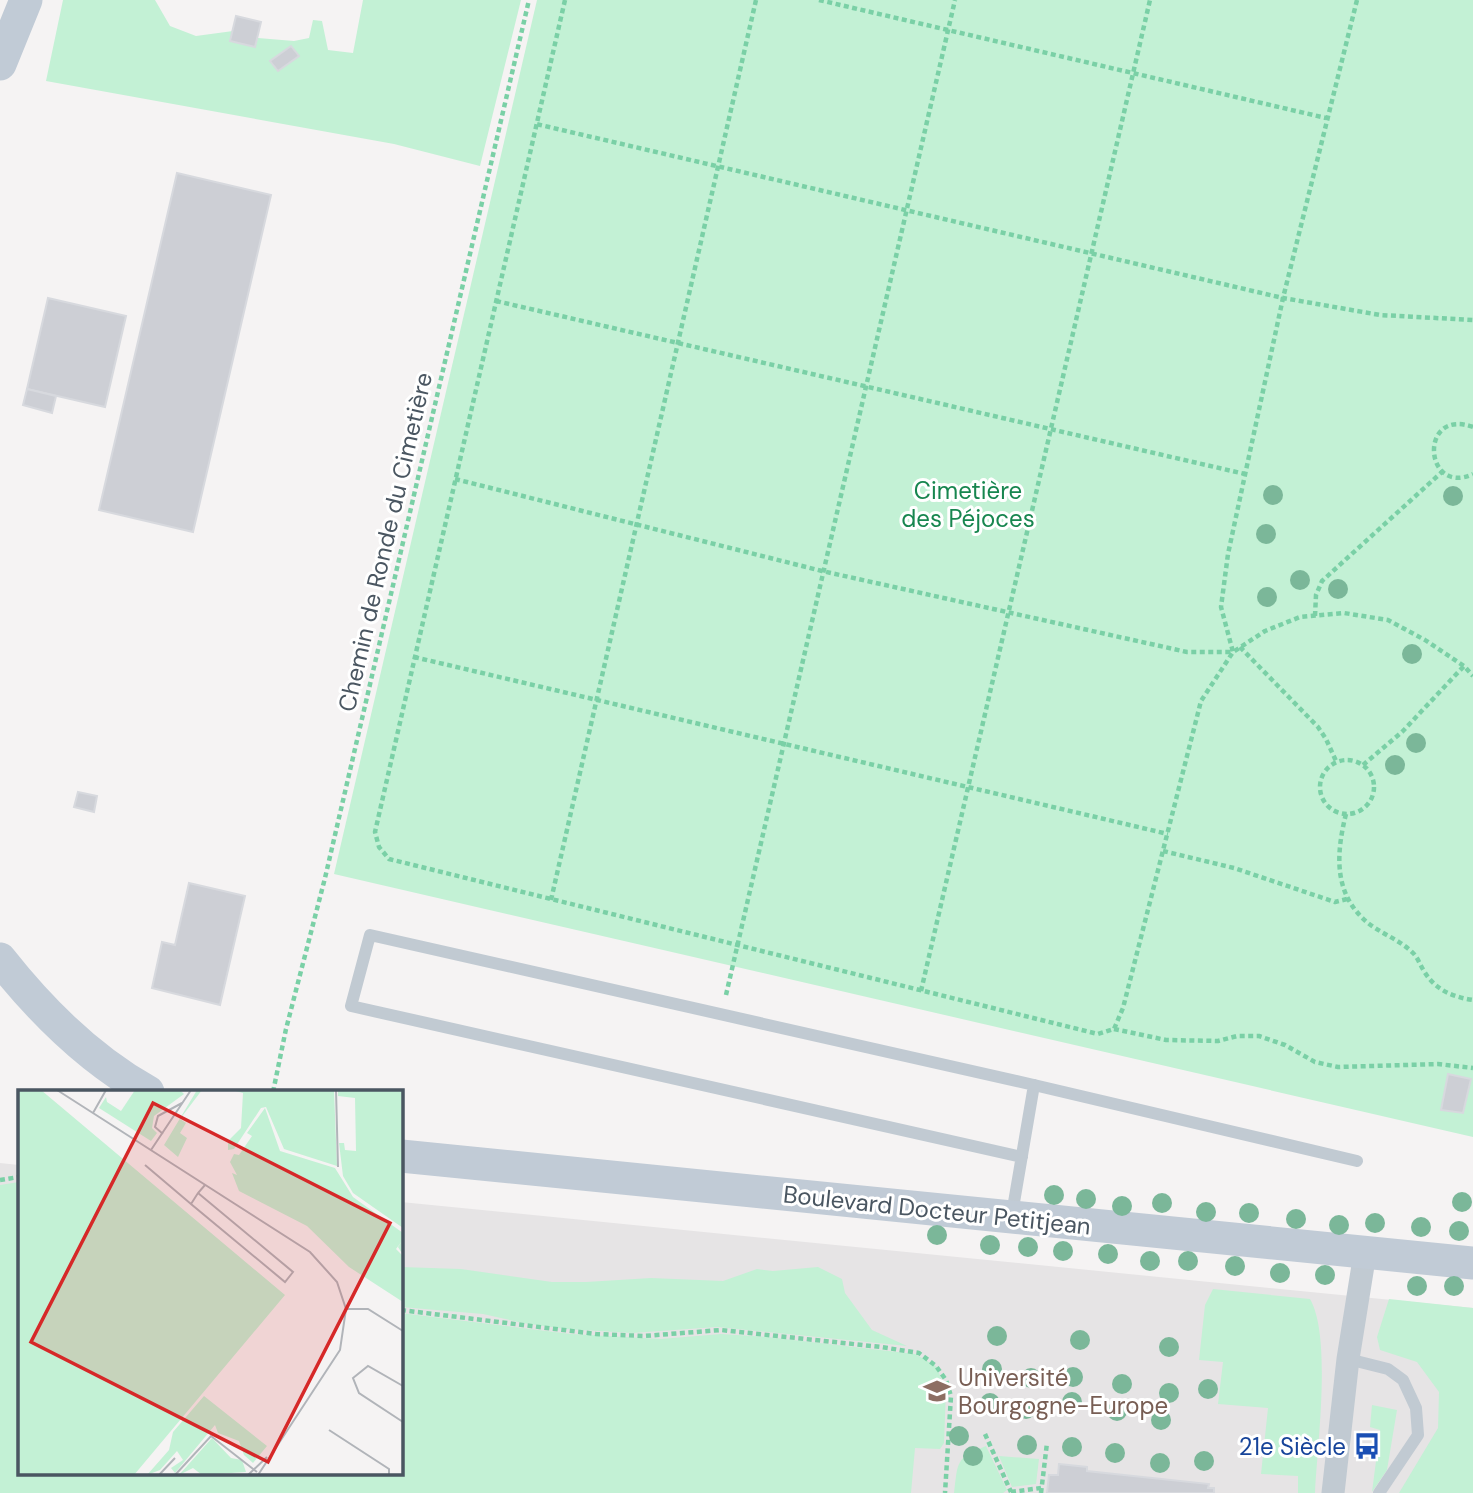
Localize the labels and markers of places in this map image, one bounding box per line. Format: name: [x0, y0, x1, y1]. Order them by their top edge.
place label: Université Bourgogne-Europe: [958, 1362, 1168, 1421]
school or university icon: Université Bourgogne-Europe: [922, 1376, 952, 1406]
place label: 21e Siècle: [1239, 1431, 1346, 1462]
bus stop icon: 21e Siècle: [1352, 1431, 1382, 1461]

